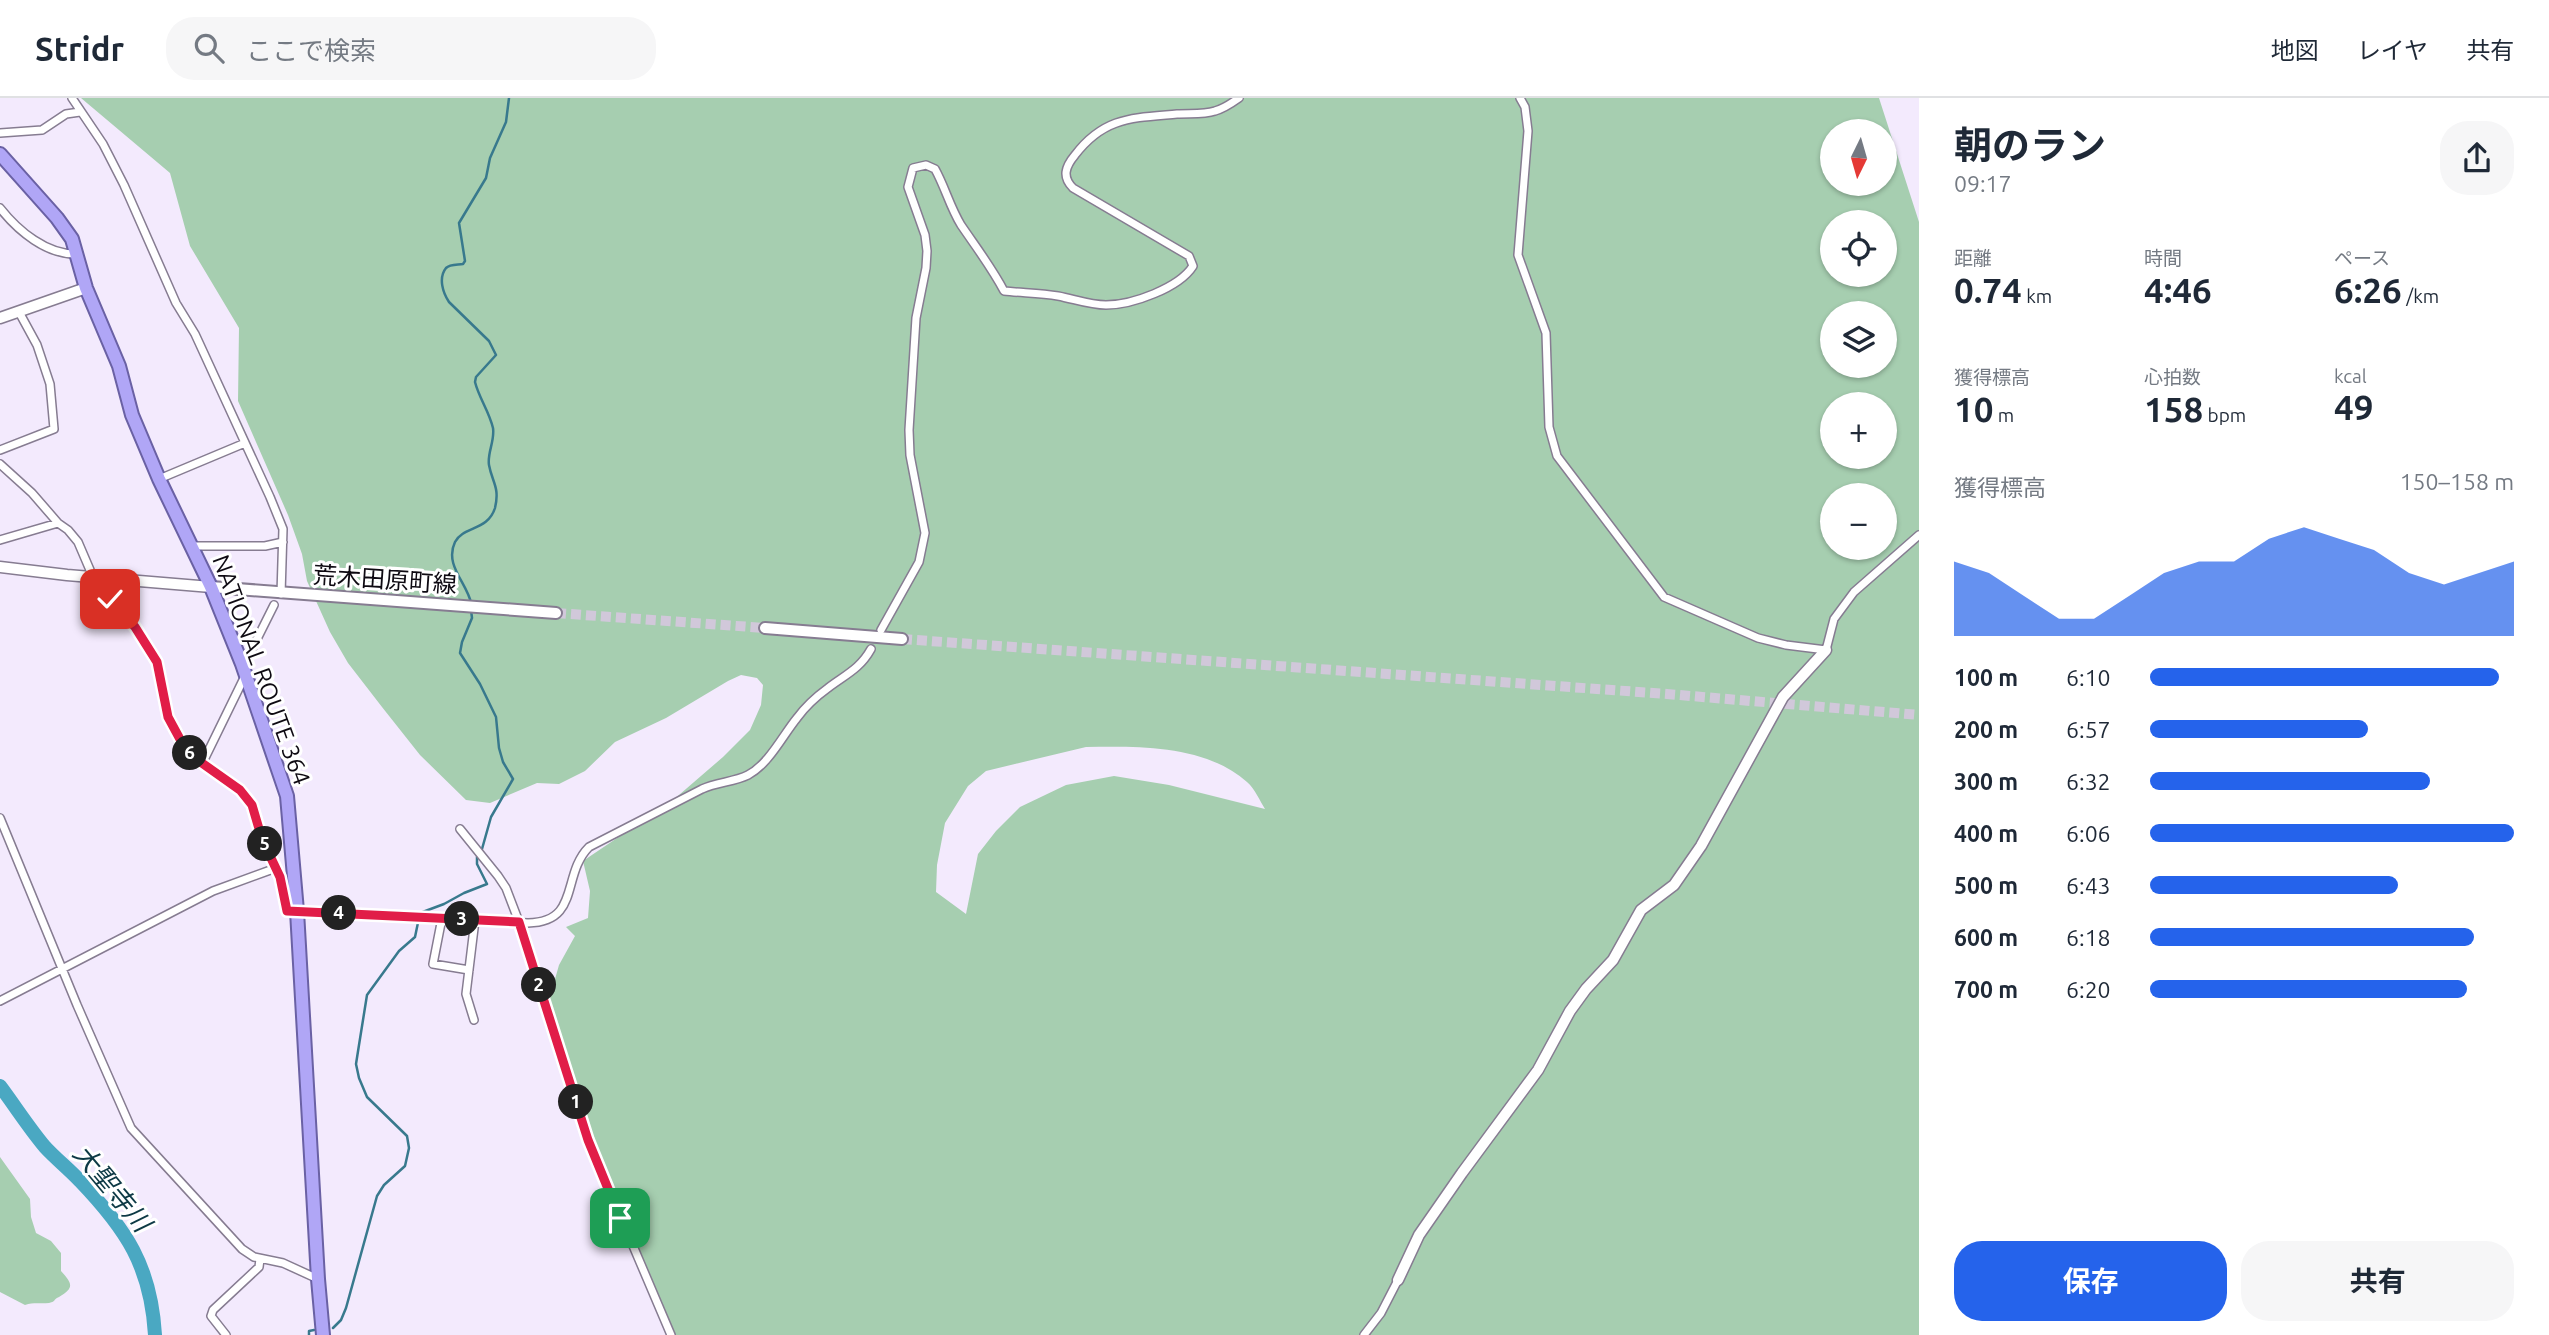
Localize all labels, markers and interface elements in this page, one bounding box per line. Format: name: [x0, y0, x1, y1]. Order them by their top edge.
search box: [166, 17, 656, 80]
icon: search: [190, 29, 228, 67]
text: Stridr: [35, 30, 124, 67]
text: ここで検索: [246, 36, 376, 65]
text: 地図: [2271, 37, 2319, 64]
text: レイヤ: [2357, 37, 2428, 64]
text: 共有: [2466, 37, 2514, 64]
north arrow: [1820, 119, 1897, 196]
map controls: [1820, 119, 1897, 560]
button: share: [2440, 121, 2514, 195]
text: 朝のラン: [1954, 124, 2106, 166]
text: 09:17: [1954, 171, 2012, 196]
button: locate: [1820, 210, 1897, 287]
text: 距離: [1954, 247, 1992, 269]
text: 時間: [2144, 247, 2182, 269]
text: ペース: [2334, 247, 2390, 269]
text: 0.74: [1954, 270, 2022, 310]
text: 4:46: [2144, 270, 2212, 310]
text: 6:26: [2334, 270, 2402, 310]
text: km: [2022, 285, 2052, 307]
text: /km: [2402, 285, 2439, 307]
button: layers: [1820, 301, 1897, 378]
text: kcal: [2334, 365, 2367, 387]
text: 獲得標高: [1954, 366, 2030, 388]
text: 心拍数: [2144, 366, 2201, 388]
text: 49: [2334, 387, 2373, 427]
text: 10: [1954, 389, 1993, 429]
text: 158: [2144, 389, 2203, 429]
button: +: [1820, 392, 1897, 469]
text: m: [1993, 404, 2014, 426]
text: bpm: [2203, 404, 2246, 426]
text: 150–158 m: [2400, 469, 2514, 494]
text: 獲得標高: [1954, 475, 2046, 500]
button: −: [1820, 483, 1897, 560]
street label: NATIONAL ROUTE 364: [207, 551, 316, 789]
street label: 荒木田原町線: [312, 561, 458, 598]
pin: [80, 569, 140, 629]
icon: check: [91, 580, 129, 618]
text: 100 m: [1954, 665, 2018, 690]
text: 6:10: [2066, 665, 2111, 690]
text: 200 m: [1954, 717, 2018, 742]
text: 6:57: [2066, 717, 2111, 742]
pin: 6: [172, 736, 208, 770]
text: 6: [184, 741, 195, 763]
text: 300 m: [1954, 769, 2018, 794]
text: 6:32: [2066, 769, 2111, 794]
text: 400 m: [1954, 821, 2018, 846]
text: 6:06: [2066, 821, 2111, 846]
pin: 5: [247, 826, 282, 862]
text: 5: [259, 832, 270, 854]
text: 500 m: [1954, 873, 2018, 898]
text: 6:43: [2066, 873, 2111, 898]
pin: 4: [322, 896, 356, 930]
text: 4: [333, 901, 344, 923]
pin: 3: [444, 902, 480, 936]
text: 3: [456, 907, 467, 929]
text: 600 m: [1954, 925, 2018, 950]
text: 6:18: [2066, 925, 2111, 950]
pin: 2: [522, 968, 556, 1002]
text: 2: [533, 973, 544, 995]
text: 700 m: [1954, 977, 2018, 1002]
text: 6:20: [2066, 977, 2111, 1002]
pin: 1: [558, 1084, 594, 1119]
text: 1: [570, 1090, 581, 1112]
water label: 大聖寺川: [68, 1139, 159, 1239]
pin: [590, 1188, 650, 1248]
icon: arrive: [601, 1199, 639, 1237]
button: 保存: [1954, 1241, 2227, 1321]
button: 共有: [2241, 1241, 2514, 1321]

